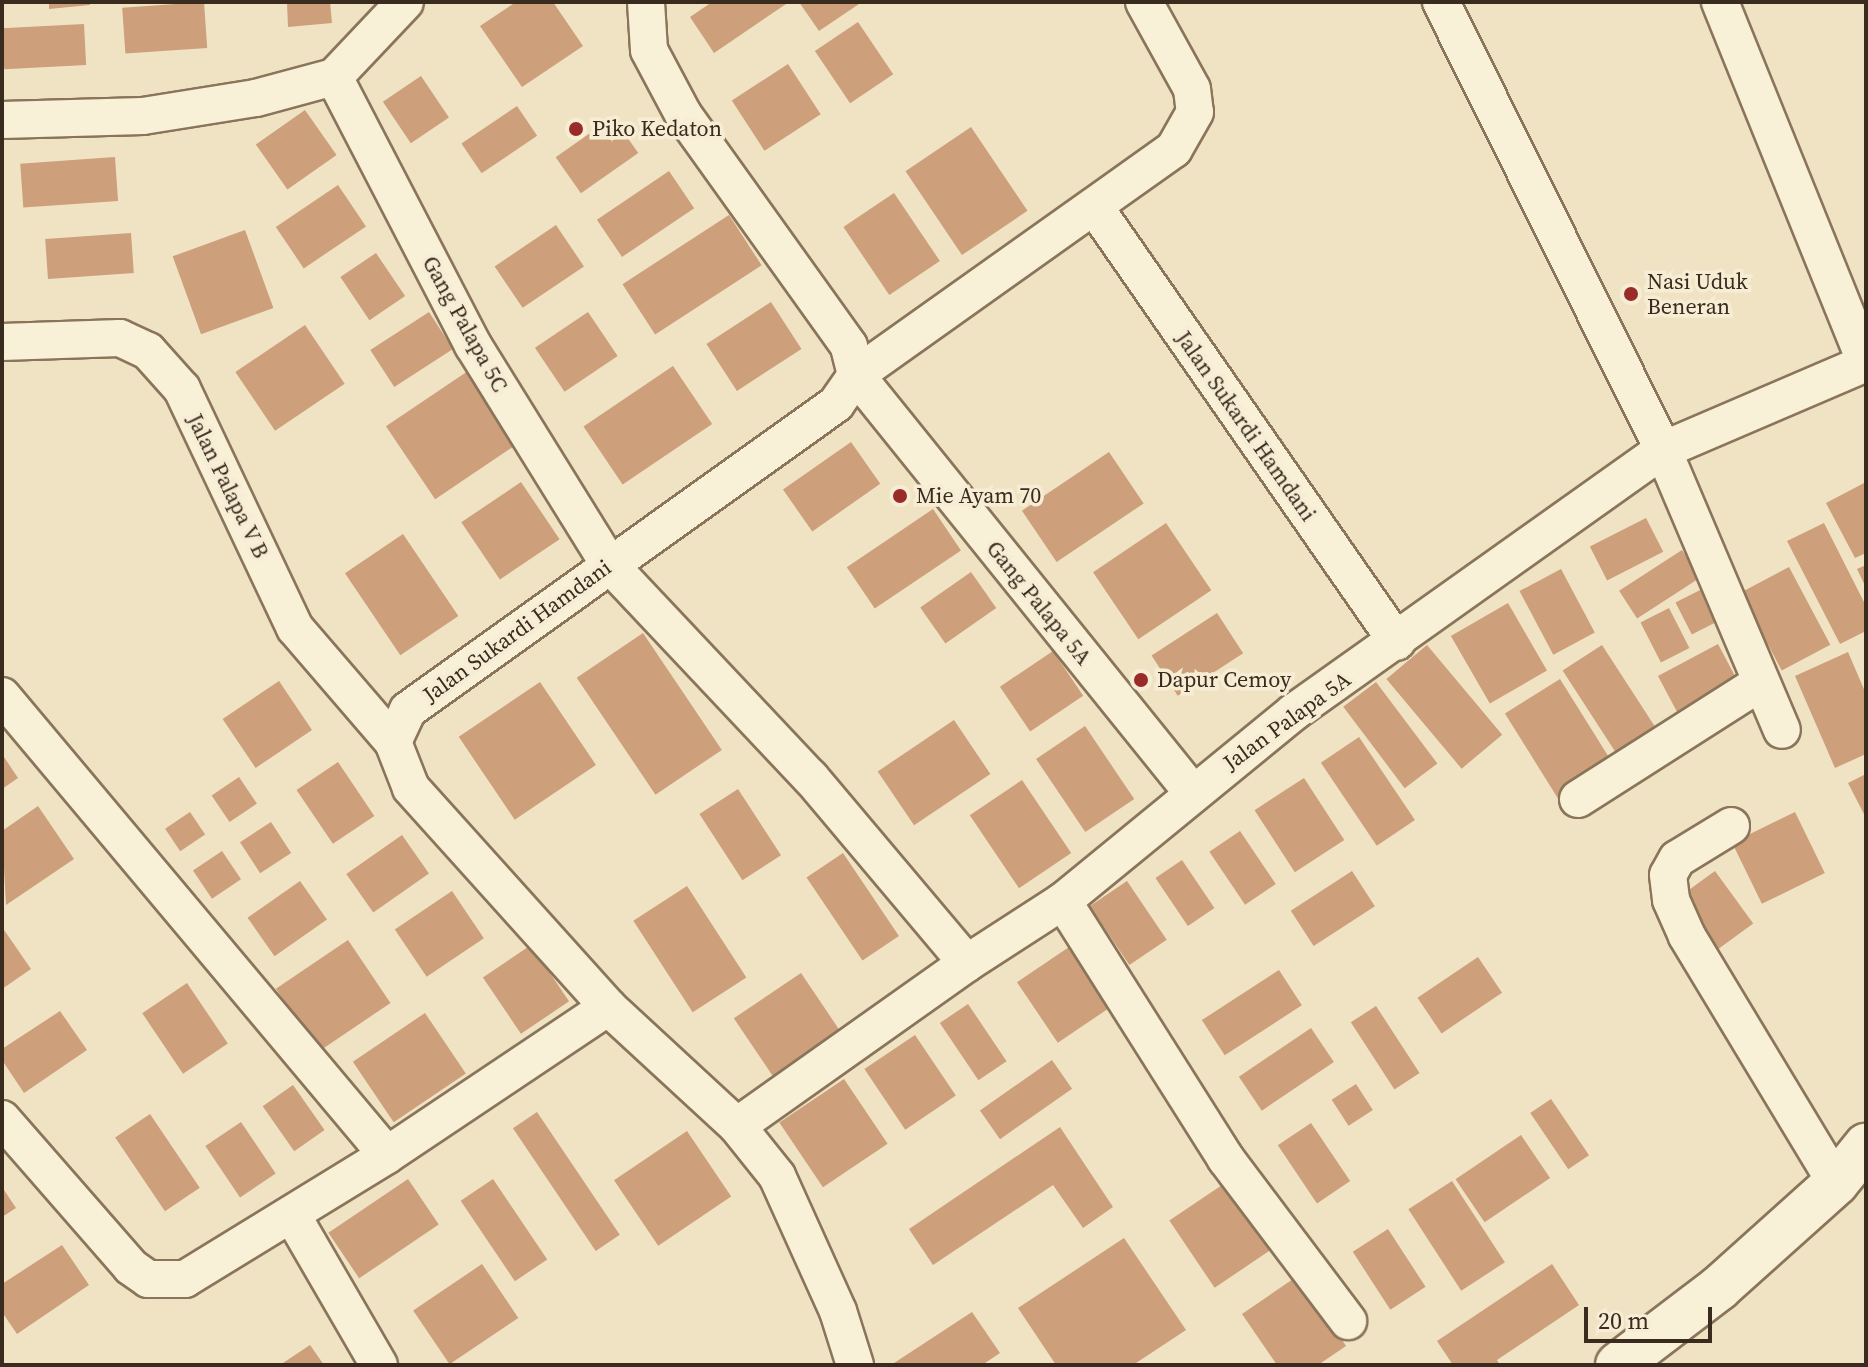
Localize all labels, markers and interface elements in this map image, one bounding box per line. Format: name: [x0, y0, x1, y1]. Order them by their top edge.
place label: Piko Kedaton: [592, 116, 722, 142]
marker: Piko Kedaton: [567, 120, 585, 138]
street label: Gang Palapa 5C: [417, 251, 513, 397]
place label: Nasi Uduk Beneran: [1647, 268, 1748, 320]
marker: Nasi Uduk Beneran: [1622, 285, 1640, 303]
street label: Jalan Sukardi Hamdani: [1170, 326, 1322, 526]
street label: Jalan Palapa V B: [181, 409, 275, 563]
place label: Mie Ayam 70: [916, 483, 1041, 509]
marker: Mie Ayam 70: [891, 487, 909, 505]
street label: Gang Palapa 5A: [981, 536, 1097, 670]
street label: Jalan Sukardi Hamdani: [418, 554, 616, 708]
street label: Jalan Palapa 5A: [1218, 666, 1356, 776]
place label: Dapur Cemoy: [1157, 667, 1291, 693]
marker: Dapur Cemoy: [1132, 671, 1150, 689]
scale bar: [1588, 1291, 1716, 1341]
text: 20 m: [1598, 1304, 1649, 1337]

